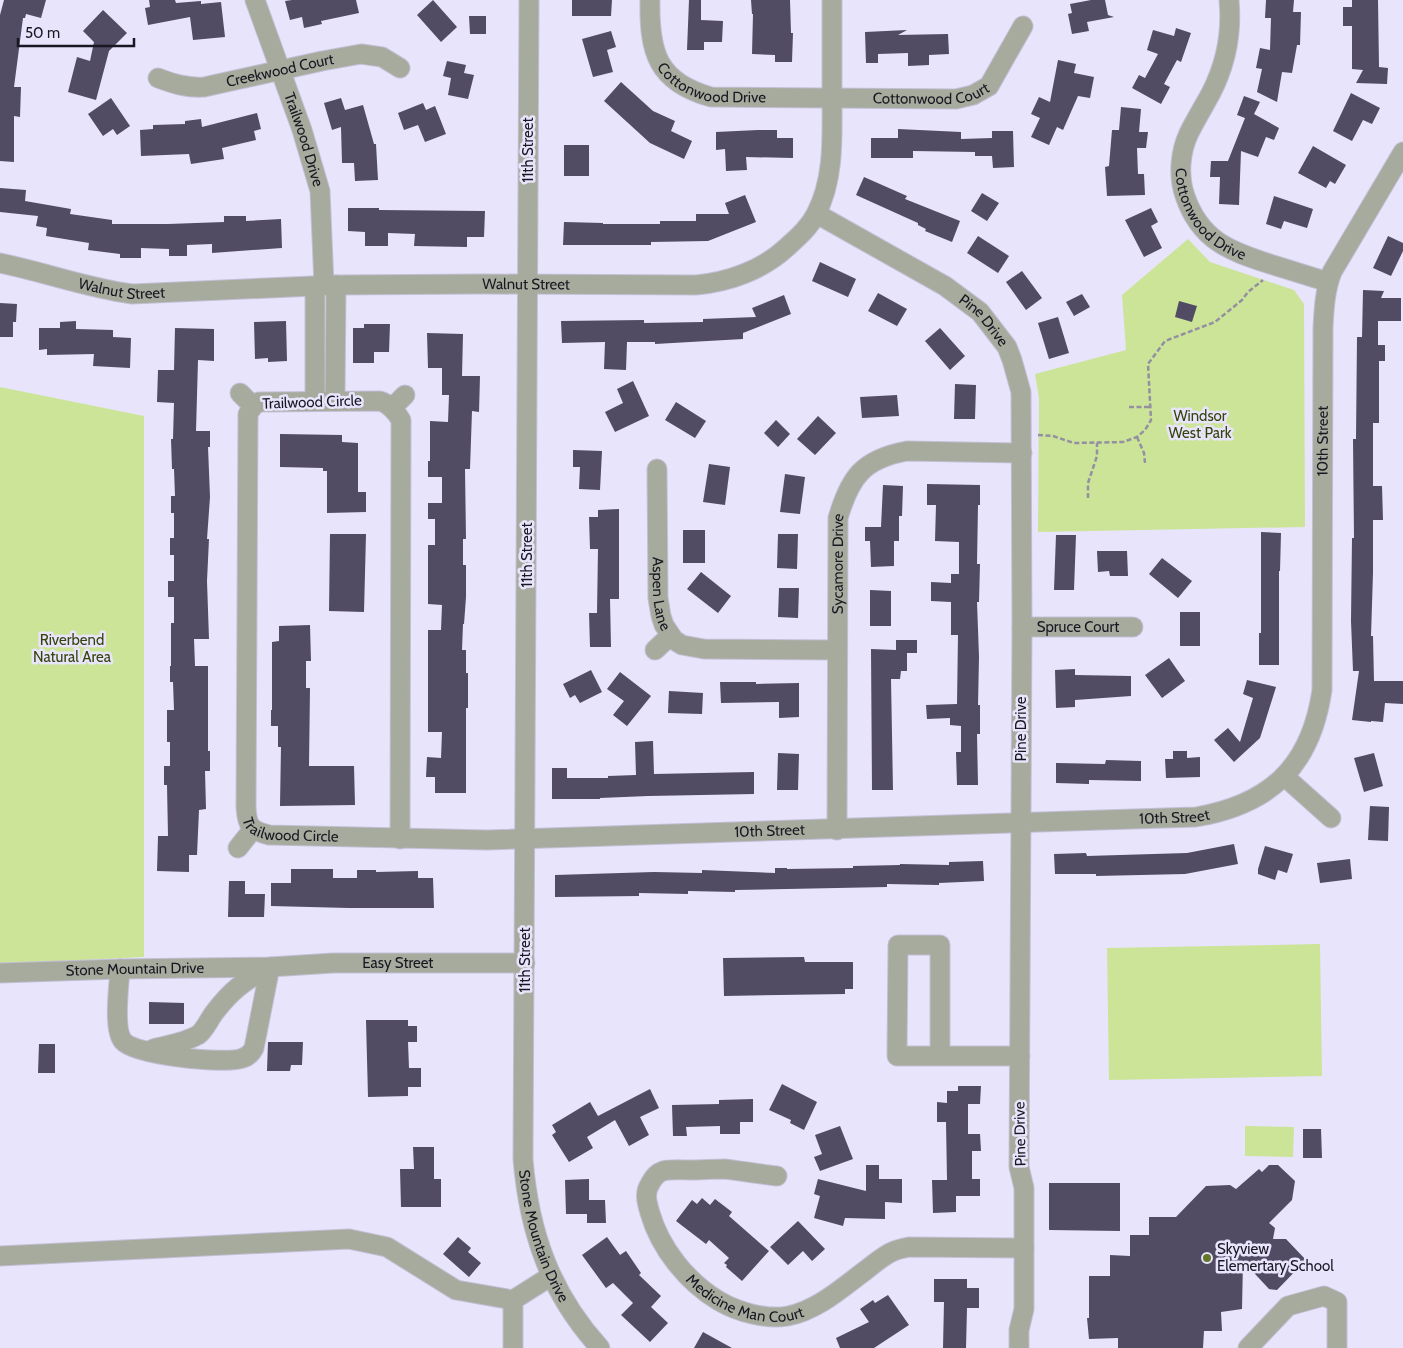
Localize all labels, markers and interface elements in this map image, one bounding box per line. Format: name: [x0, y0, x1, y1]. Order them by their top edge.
scale bar: [18, 15, 134, 47]
text: 50 m: [25, 24, 60, 42]
street label: Creekwood Court: [224, 50, 335, 91]
street label: Cottonwood Drive: [653, 59, 766, 106]
street label: Cottonwood Court: [873, 79, 992, 108]
street label: Trailwood Drive: [280, 90, 327, 189]
street label: 11th Street: [519, 118, 537, 182]
street label: Cottonwood Drive: [1172, 168, 1249, 264]
street label: Walnut Street: [76, 274, 166, 303]
street label: Walnut Street: [482, 275, 570, 293]
street label: Pine Drive: [955, 291, 1012, 350]
street label: Trailwood Circle: [262, 391, 362, 413]
street label: 10th Street: [1314, 406, 1332, 476]
park label: Windsor West Park: [1169, 407, 1232, 442]
street label: Sycamore Drive: [828, 511, 848, 614]
street label: 11th Street: [518, 523, 536, 587]
street label: Aspen Lane: [649, 557, 675, 635]
street label: Spruce Court: [1037, 618, 1119, 636]
park label: Riverbend Natural Area: [33, 631, 112, 666]
street label: Pine Drive: [1012, 696, 1030, 761]
street label: 10th Street: [1139, 806, 1211, 828]
street label: Trailwood Circle: [238, 815, 339, 846]
street label: 10th Street: [734, 821, 805, 841]
street label: 11th Street: [516, 928, 534, 992]
street label: Easy Street: [362, 954, 433, 972]
street label: Stone Mountain Drive: [65, 959, 205, 980]
street label: Pine Drive: [1010, 1101, 1030, 1167]
street label: Stone Mountain Drive: [515, 1169, 573, 1306]
place label: Skyview Elemertary School: [1217, 1240, 1334, 1275]
marker: Skyview Elemertary School: [1201, 1252, 1213, 1264]
street label: Medicine Man Court: [682, 1270, 806, 1326]

